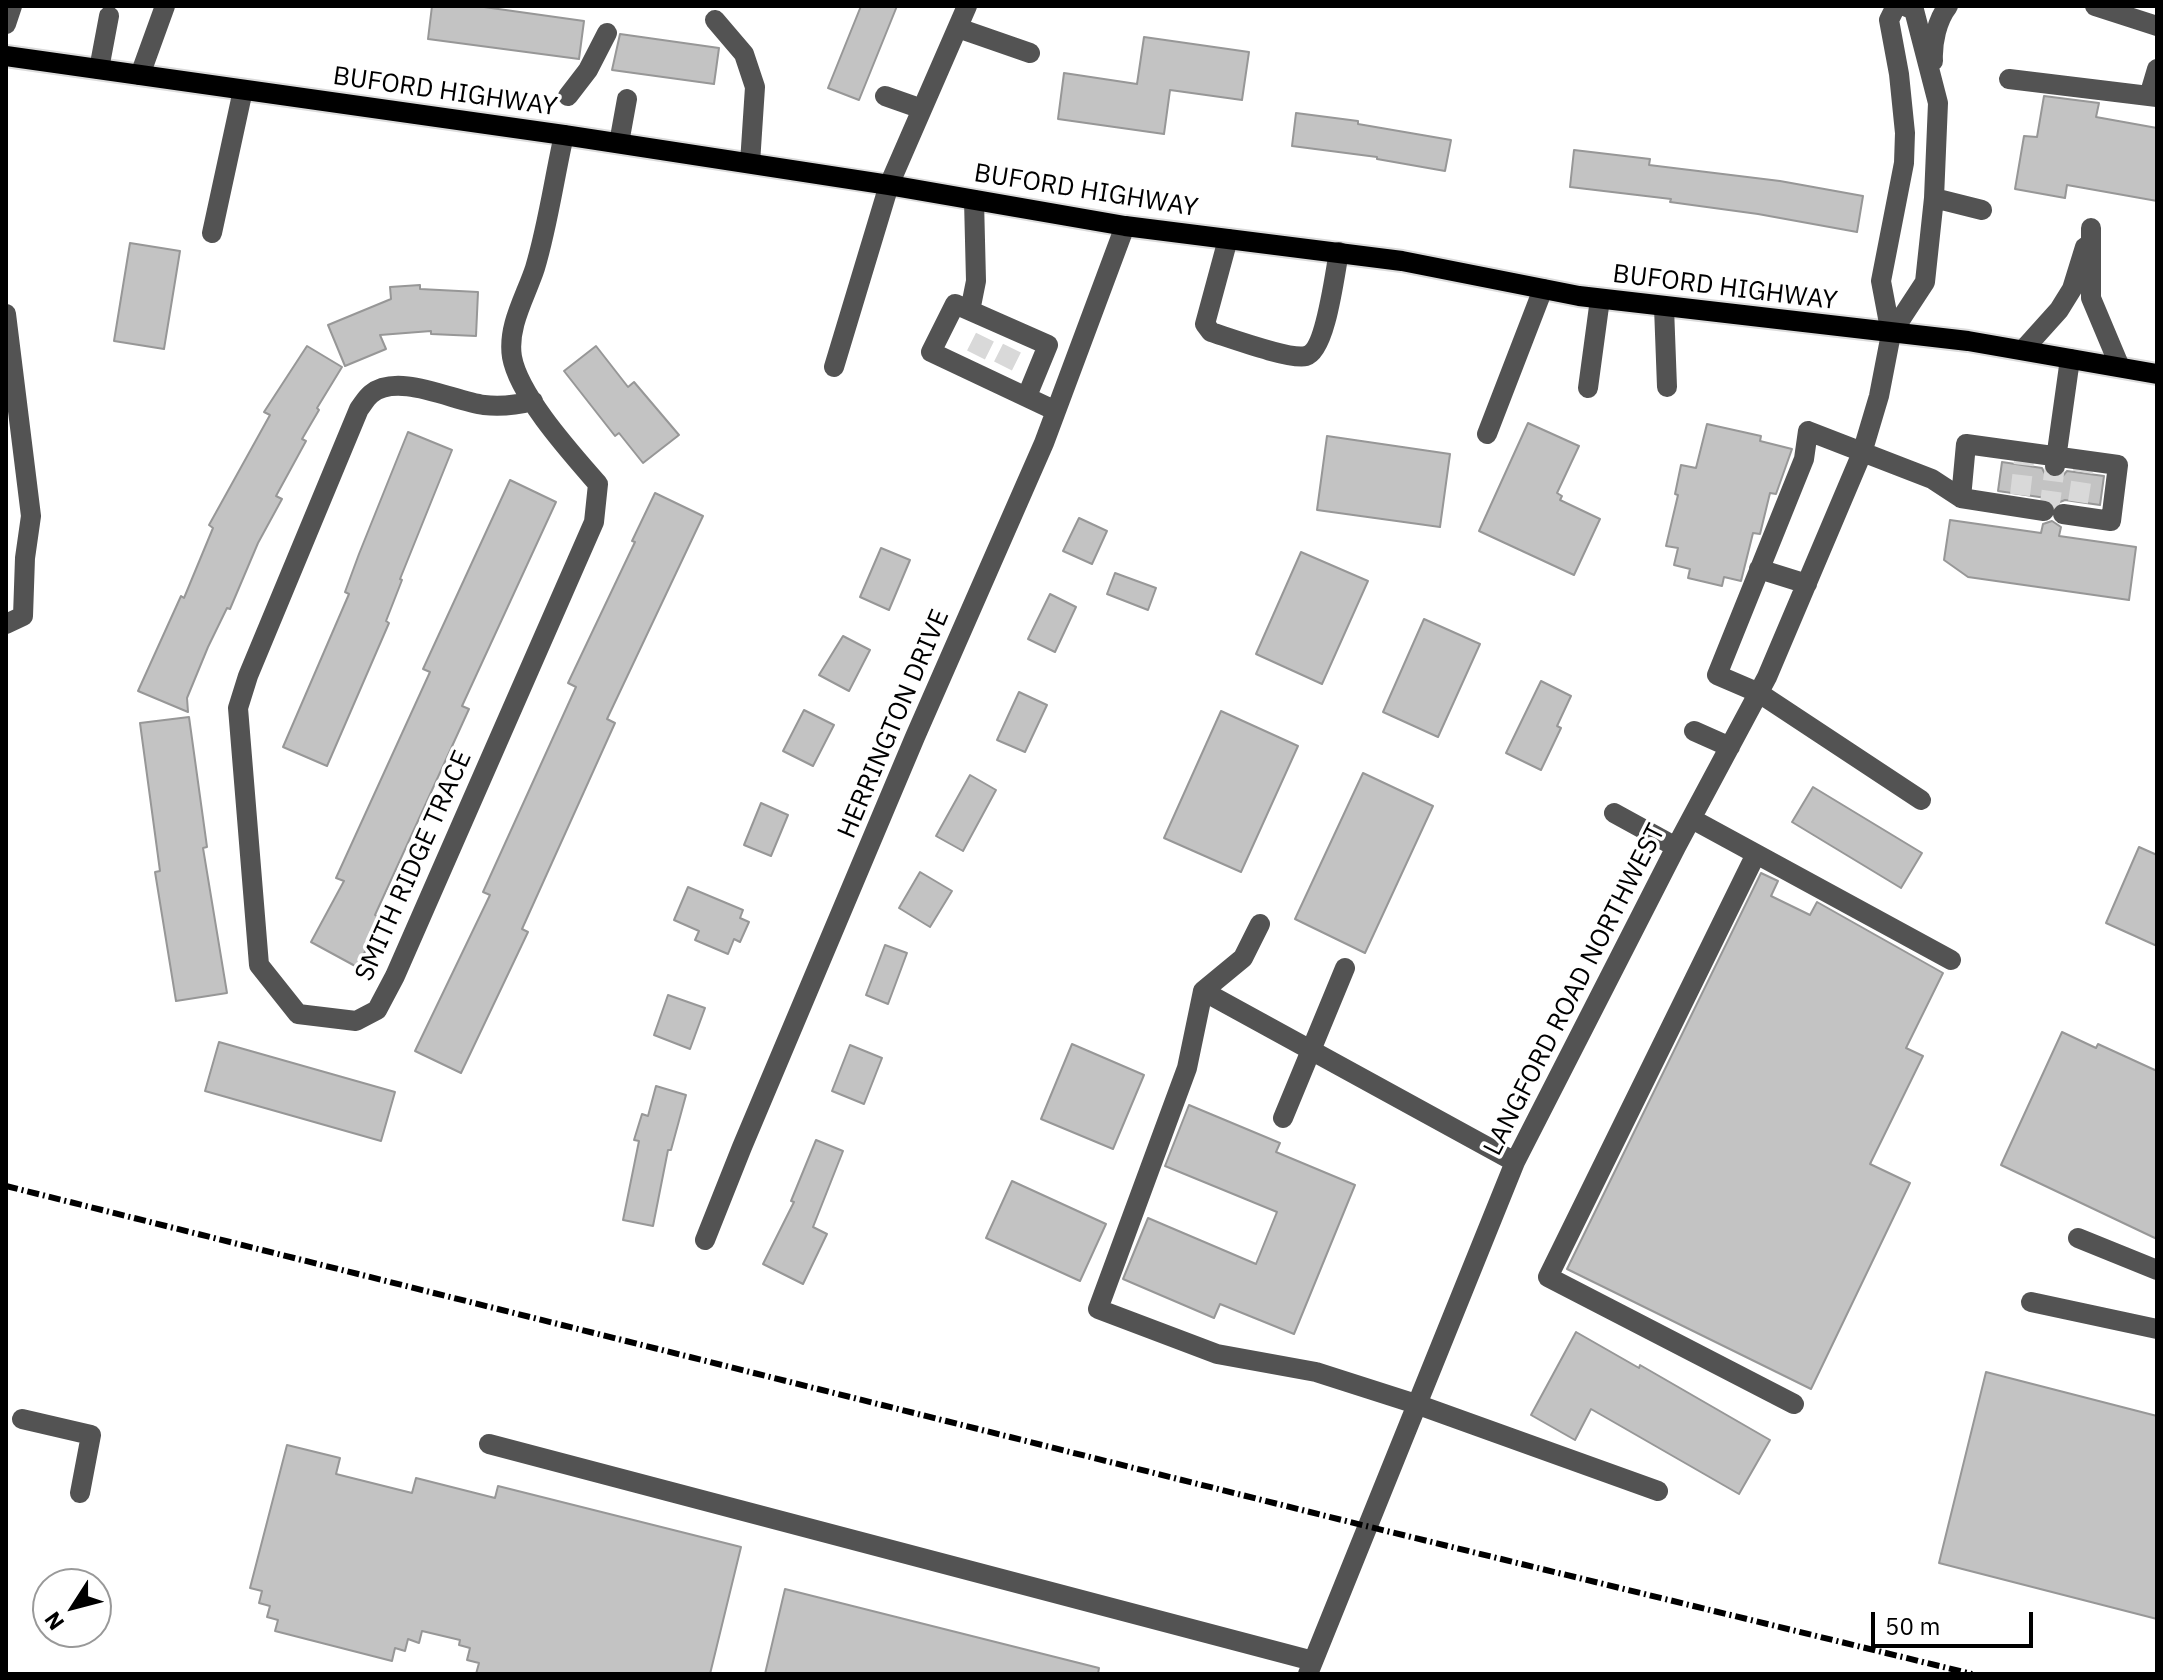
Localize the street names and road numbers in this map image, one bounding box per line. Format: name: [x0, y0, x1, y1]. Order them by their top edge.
street label: BUFORD HIGHWAY: [331, 61, 559, 123]
street label: BUFORD HIGHWAY: [972, 158, 1200, 224]
street label: BUFORD HIGHWAY: [1611, 259, 1839, 317]
street label: HERRINGTON DRIVE: [832, 605, 956, 843]
street label: SMITH RIDGE TRACE: [349, 746, 479, 986]
street label: LANGFORD ROAD NORTHWEST: [1478, 819, 1672, 1161]

